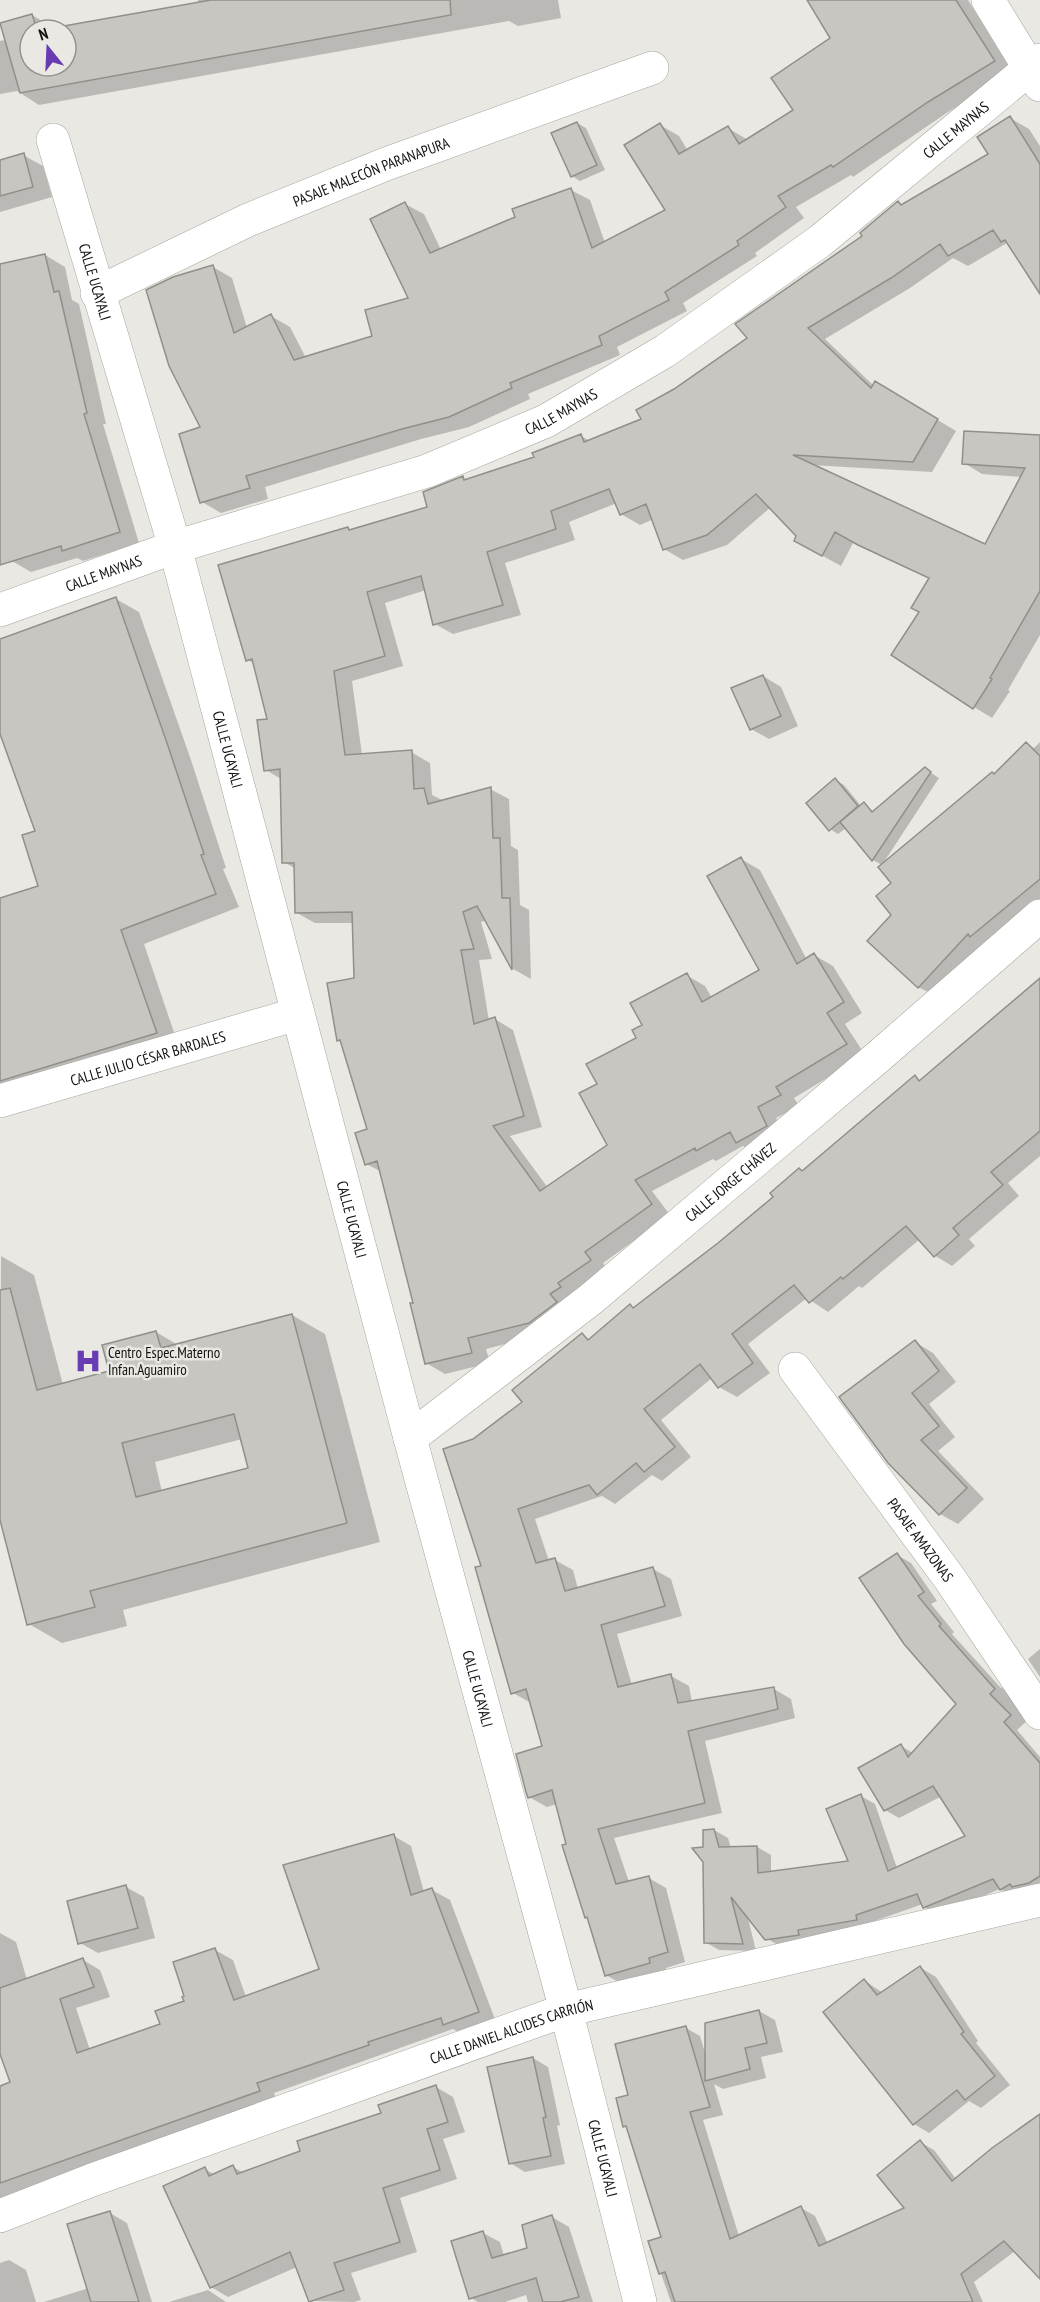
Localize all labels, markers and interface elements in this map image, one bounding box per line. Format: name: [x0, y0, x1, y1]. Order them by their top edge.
north arrow: [18, 18, 78, 78]
text: N: [36, 23, 51, 45]
street label: CALLE MAYNAS: [919, 97, 992, 162]
street label: PASAJE MALECÓN PARANAPURA: [290, 132, 453, 210]
street label: CALLE UCAYALI: [75, 241, 116, 322]
street label: CALLE MAYNAS: [522, 384, 601, 438]
street label: CALLE MAYNAS: [63, 550, 144, 595]
street label: CALLE UCAYALI: [209, 709, 248, 790]
street label: CALLE JULIO CÉSAR BARDALES: [68, 1026, 228, 1089]
street label: CALLE JORGE CHÁVEZ: [681, 1138, 780, 1225]
street label: CALLE UCAYALI: [333, 1178, 372, 1260]
place label: Centro Espec.Materno Infan.Aguamiro: [108, 1343, 220, 1379]
hospital icon: Centro Espec.Materno Infan.Aguamiro: [73, 1346, 103, 1376]
street label: PASAJE AMAZONAS: [884, 1494, 958, 1585]
street label: CALLE UCAYALI: [459, 1648, 498, 1729]
street label: CALLE DANIEL ALCIDES CARRIÓN: [427, 1995, 595, 2068]
street label: CALLE UCAYALI: [585, 2117, 622, 2199]

